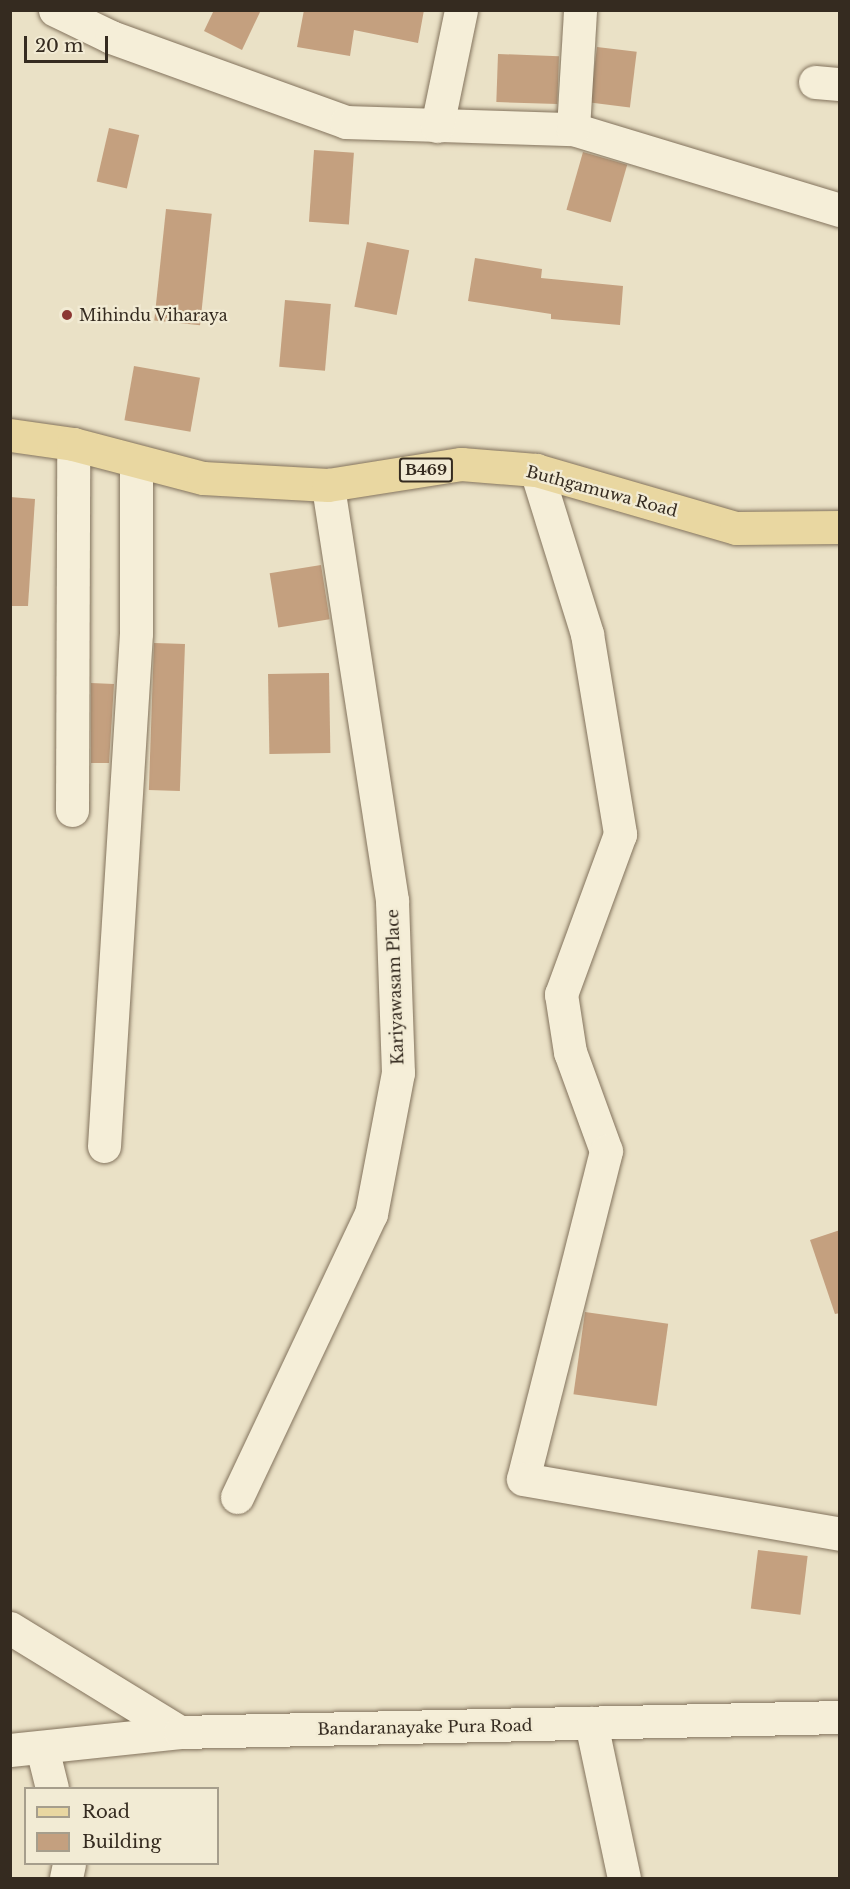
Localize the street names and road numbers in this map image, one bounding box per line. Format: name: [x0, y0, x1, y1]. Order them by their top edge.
road number: B469: [398, 458, 454, 482]
street label: Buthgamuwa Road: [524, 462, 680, 520]
street label: Kariyawasam Place: [383, 909, 407, 1065]
street label: Bandaranayake Pura Road: [317, 1716, 533, 1738]

